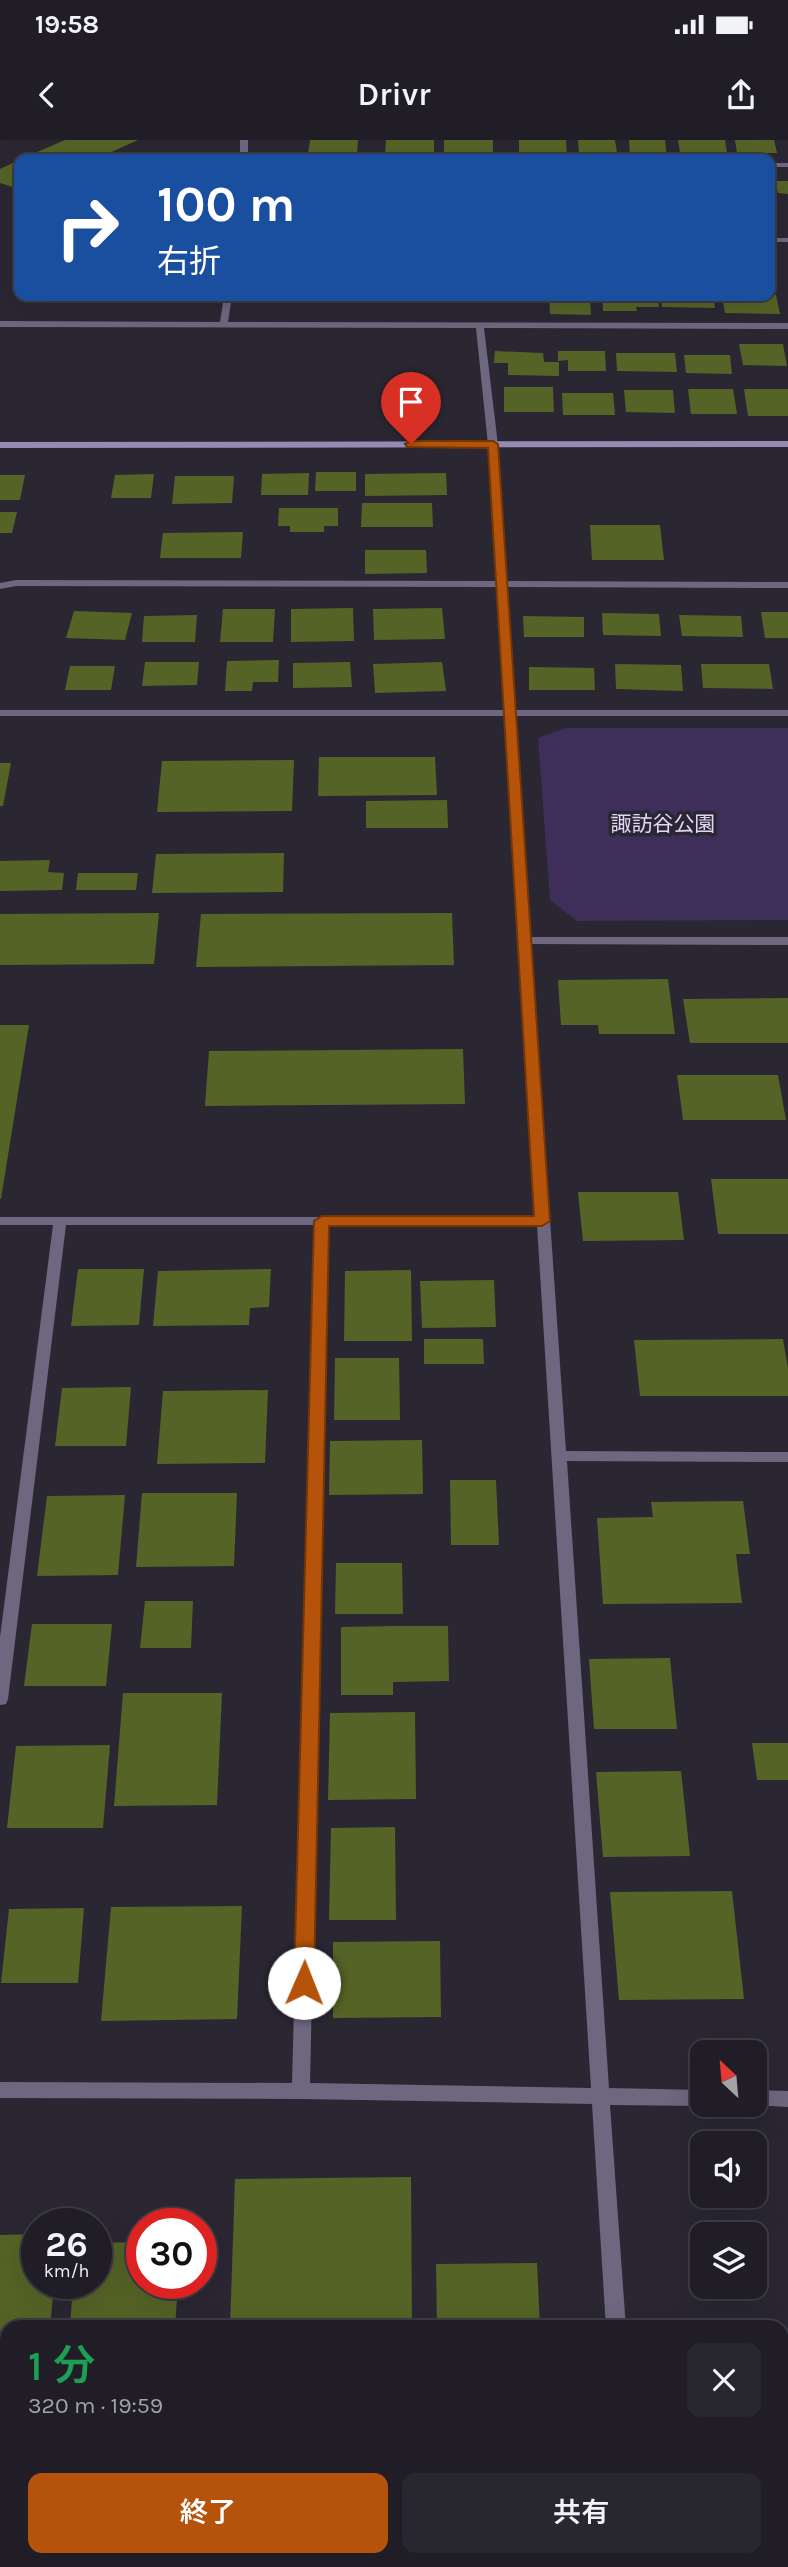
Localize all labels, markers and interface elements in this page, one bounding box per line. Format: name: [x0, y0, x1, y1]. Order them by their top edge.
text: 19:58: [35, 9, 99, 40]
icon: back: [28, 76, 66, 114]
text: Drivr: [357, 76, 431, 113]
icon: share: [722, 76, 760, 114]
text: 100 m: [157, 176, 295, 233]
icon: right: [42, 182, 133, 273]
text: 右折: [157, 243, 221, 280]
pin: [381, 372, 441, 444]
icon: arrive: [392, 383, 430, 421]
park label: 諏訪谷公園: [611, 812, 716, 836]
position arrow: [267, 1946, 341, 2020]
north arrow: [690, 2040, 766, 2118]
map controls: [690, 2040, 767, 2299]
button: sound: [690, 2131, 767, 2208]
speed limit sign: 30: [126, 2208, 217, 2299]
button: layers: [690, 2222, 767, 2299]
text: 26: [45, 2224, 88, 2265]
text: km/h: [44, 2260, 89, 2282]
text: 1 分: [28, 2341, 95, 2391]
button: close: [687, 2343, 761, 2417]
text: 320 m · 19:59: [28, 2392, 163, 2419]
button: 終了: [28, 2473, 388, 2553]
button: 共有: [402, 2473, 761, 2553]

